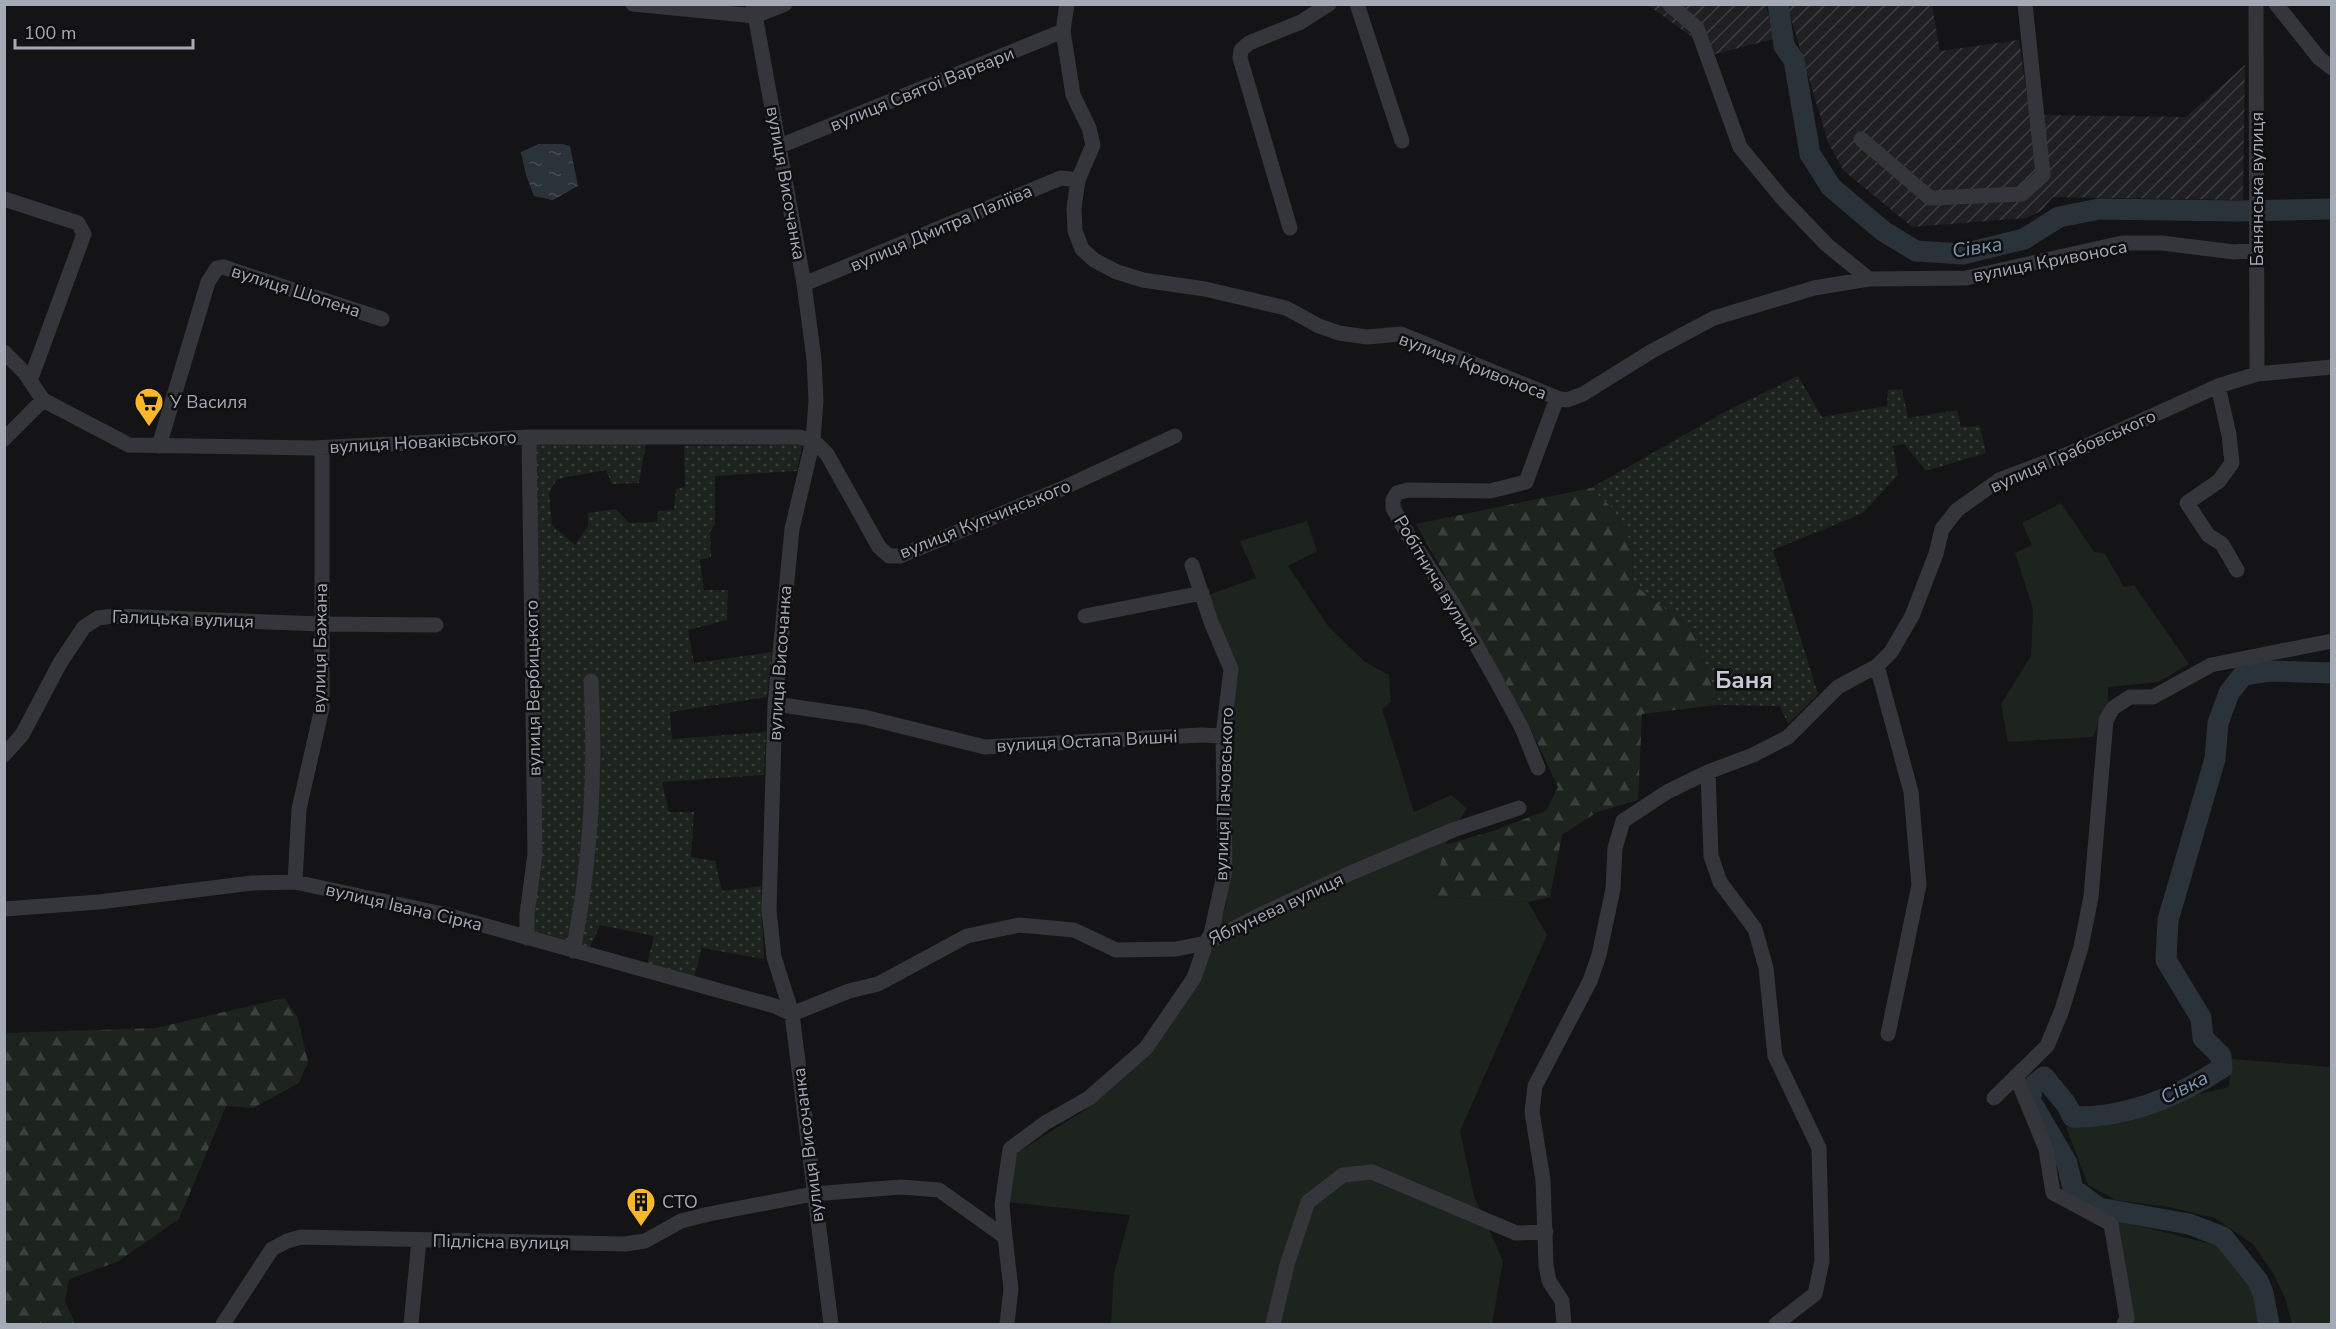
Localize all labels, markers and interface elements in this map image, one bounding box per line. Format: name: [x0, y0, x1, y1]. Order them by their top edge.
scale bar: [15, 12, 194, 50]
text: 100 m: [24, 21, 76, 45]
street label: вулиця Святої Варвари: [826, 41, 1018, 137]
street label: вулиця Височанка: [761, 104, 811, 262]
street label: Банянська вулиця: [2245, 112, 2269, 266]
street label: вулиця Дмитра Паліїва: [846, 179, 1036, 277]
water label: Сівка: [1950, 230, 2004, 265]
street label: вулиця Кривоноса: [1971, 234, 2129, 288]
street label: вулиця Шопена: [228, 259, 364, 323]
street label: вулиця Кривоноса: [1396, 327, 1550, 405]
supermarket icon: У Василя: [133, 386, 165, 428]
place label: У Василя: [169, 390, 247, 414]
street label: вулиця Грабовського: [1986, 404, 2160, 498]
street label: вулиця Новаківського: [329, 425, 517, 459]
street label: вулиця Купчинського: [896, 474, 1074, 564]
street label: Робітнича вулиця: [1388, 511, 1486, 651]
street label: вулиця Бажана: [307, 583, 333, 713]
street label: вулиця Височанка: [763, 585, 797, 741]
street label: вулиця Вербицького: [519, 600, 547, 776]
street label: Галицька вулиця: [112, 605, 254, 633]
district label: Баня: [1715, 664, 1773, 696]
street label: вулиця Пачовського: [1209, 707, 1239, 881]
street label: вулиця Остапа Вишні: [996, 724, 1178, 758]
street label: Яблунева вулиця: [1205, 867, 1347, 951]
street label: вулиця Івана Сірка: [323, 877, 485, 937]
water label: Сівка: [2156, 1064, 2213, 1111]
street label: вулиця Височанка: [787, 1066, 829, 1224]
building icon: СТО: [625, 1186, 657, 1228]
place label: СТО: [662, 1190, 698, 1214]
street label: Підлісна вулиця: [432, 1229, 570, 1255]

